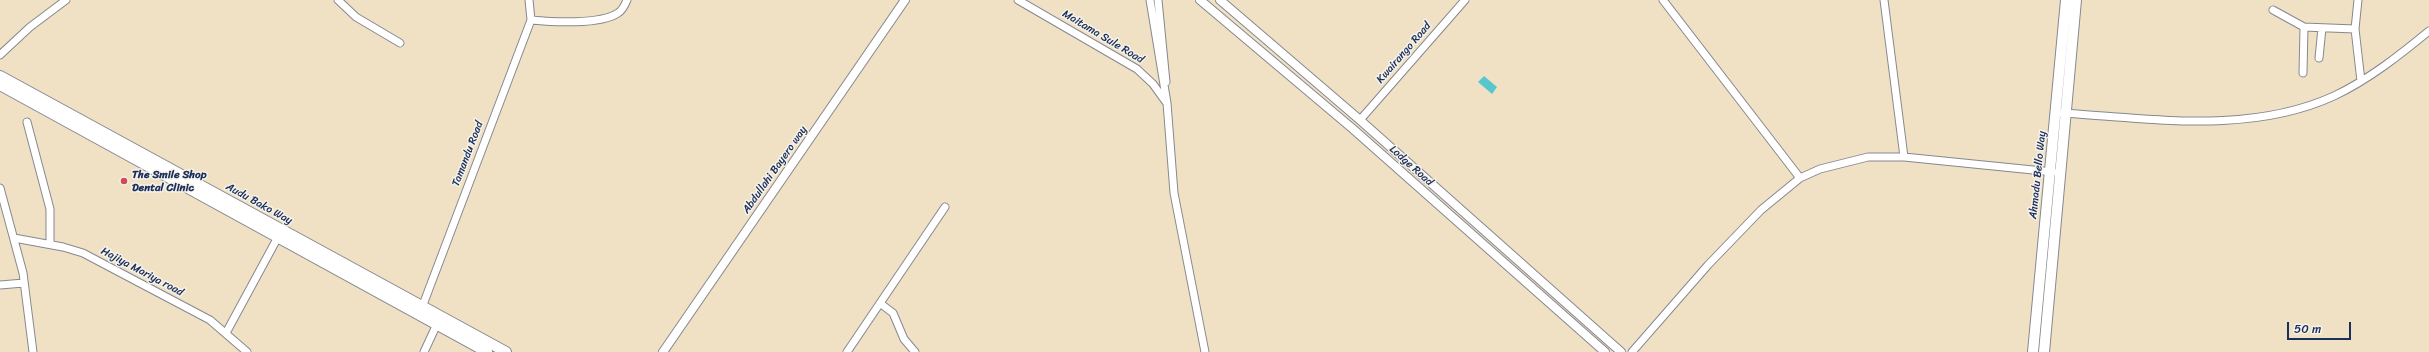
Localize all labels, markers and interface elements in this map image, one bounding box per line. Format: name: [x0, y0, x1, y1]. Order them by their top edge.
street label: Maitama Sule Road: [1060, 7, 1146, 67]
street label: Kwairango Road: [1374, 20, 1434, 86]
street label: Tamandu Road: [450, 120, 486, 188]
street label: Abdullahi Bayero way: [740, 124, 810, 216]
street label: Ahmadu Bello Way: [2027, 130, 2049, 220]
street label: Lodge Road: [1386, 143, 1436, 189]
place label: The Smile Shop Dental Clinic: [132, 168, 207, 194]
marker: The Smile Shop Dental Clinic: [119, 176, 129, 186]
street label: Audu Bako Way: [223, 180, 295, 228]
street label: Hajiya Mariya road: [98, 245, 186, 299]
scale bar: [2289, 314, 2353, 340]
text: 50 m: [2294, 318, 2321, 340]

